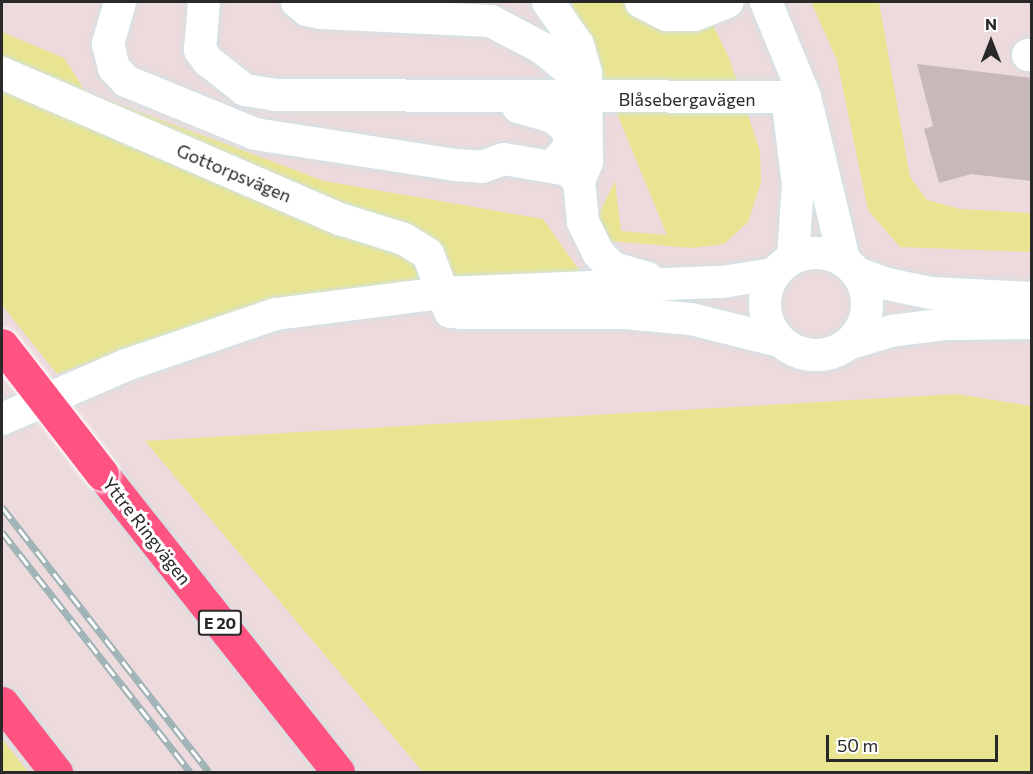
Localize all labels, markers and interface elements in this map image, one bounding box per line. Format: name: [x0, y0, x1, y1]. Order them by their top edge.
north arrow: [961, 12, 1021, 72]
text: N: [985, 14, 997, 33]
street label: Blåsebergavägen: [618, 88, 756, 110]
street label: Gottorpsvägen: [173, 139, 295, 207]
street label: Yttre Ringvägen: [98, 473, 196, 589]
road number: E 20: [198, 610, 242, 636]
scale bar: [829, 723, 1002, 761]
text: 50 m: [837, 734, 878, 756]

